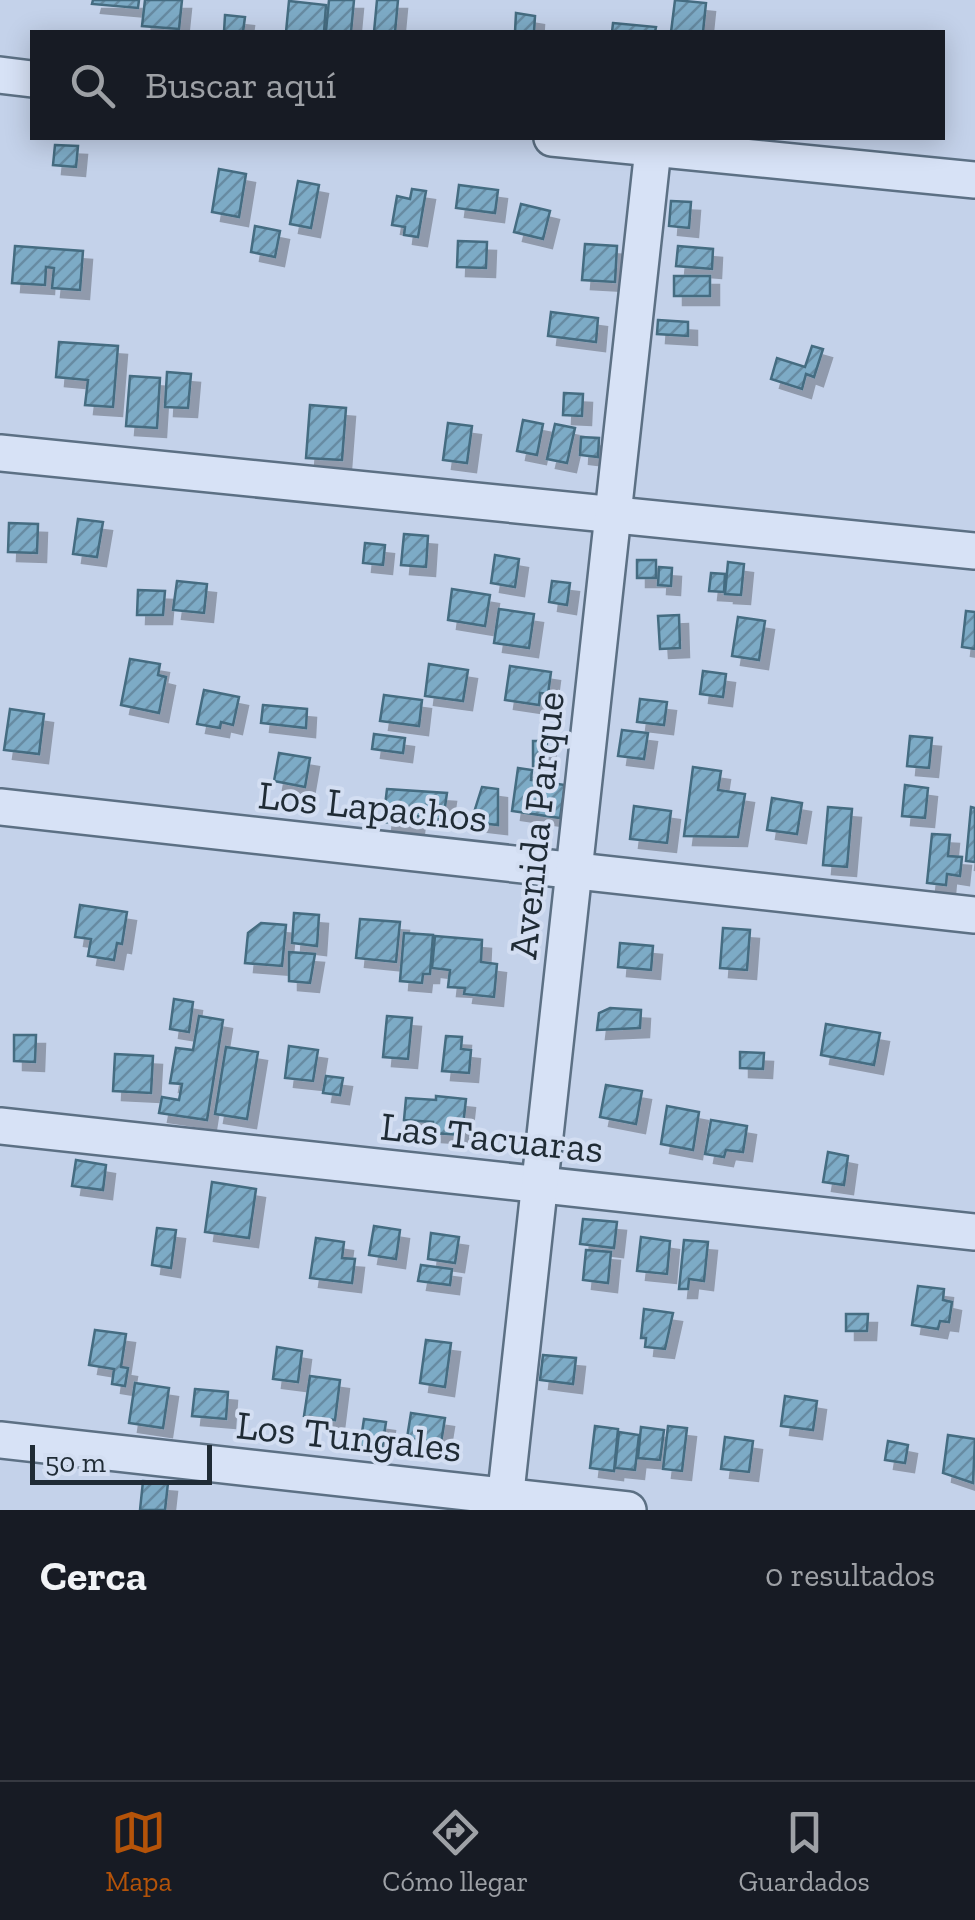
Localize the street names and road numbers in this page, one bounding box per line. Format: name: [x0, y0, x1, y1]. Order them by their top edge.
street label: Avenida Parque: [498, 689, 574, 961]
street label: Los Lapachos: [256, 770, 490, 842]
street label: Las Tacuaras: [378, 1101, 606, 1173]
street label: Los Tungales: [234, 1400, 464, 1472]

